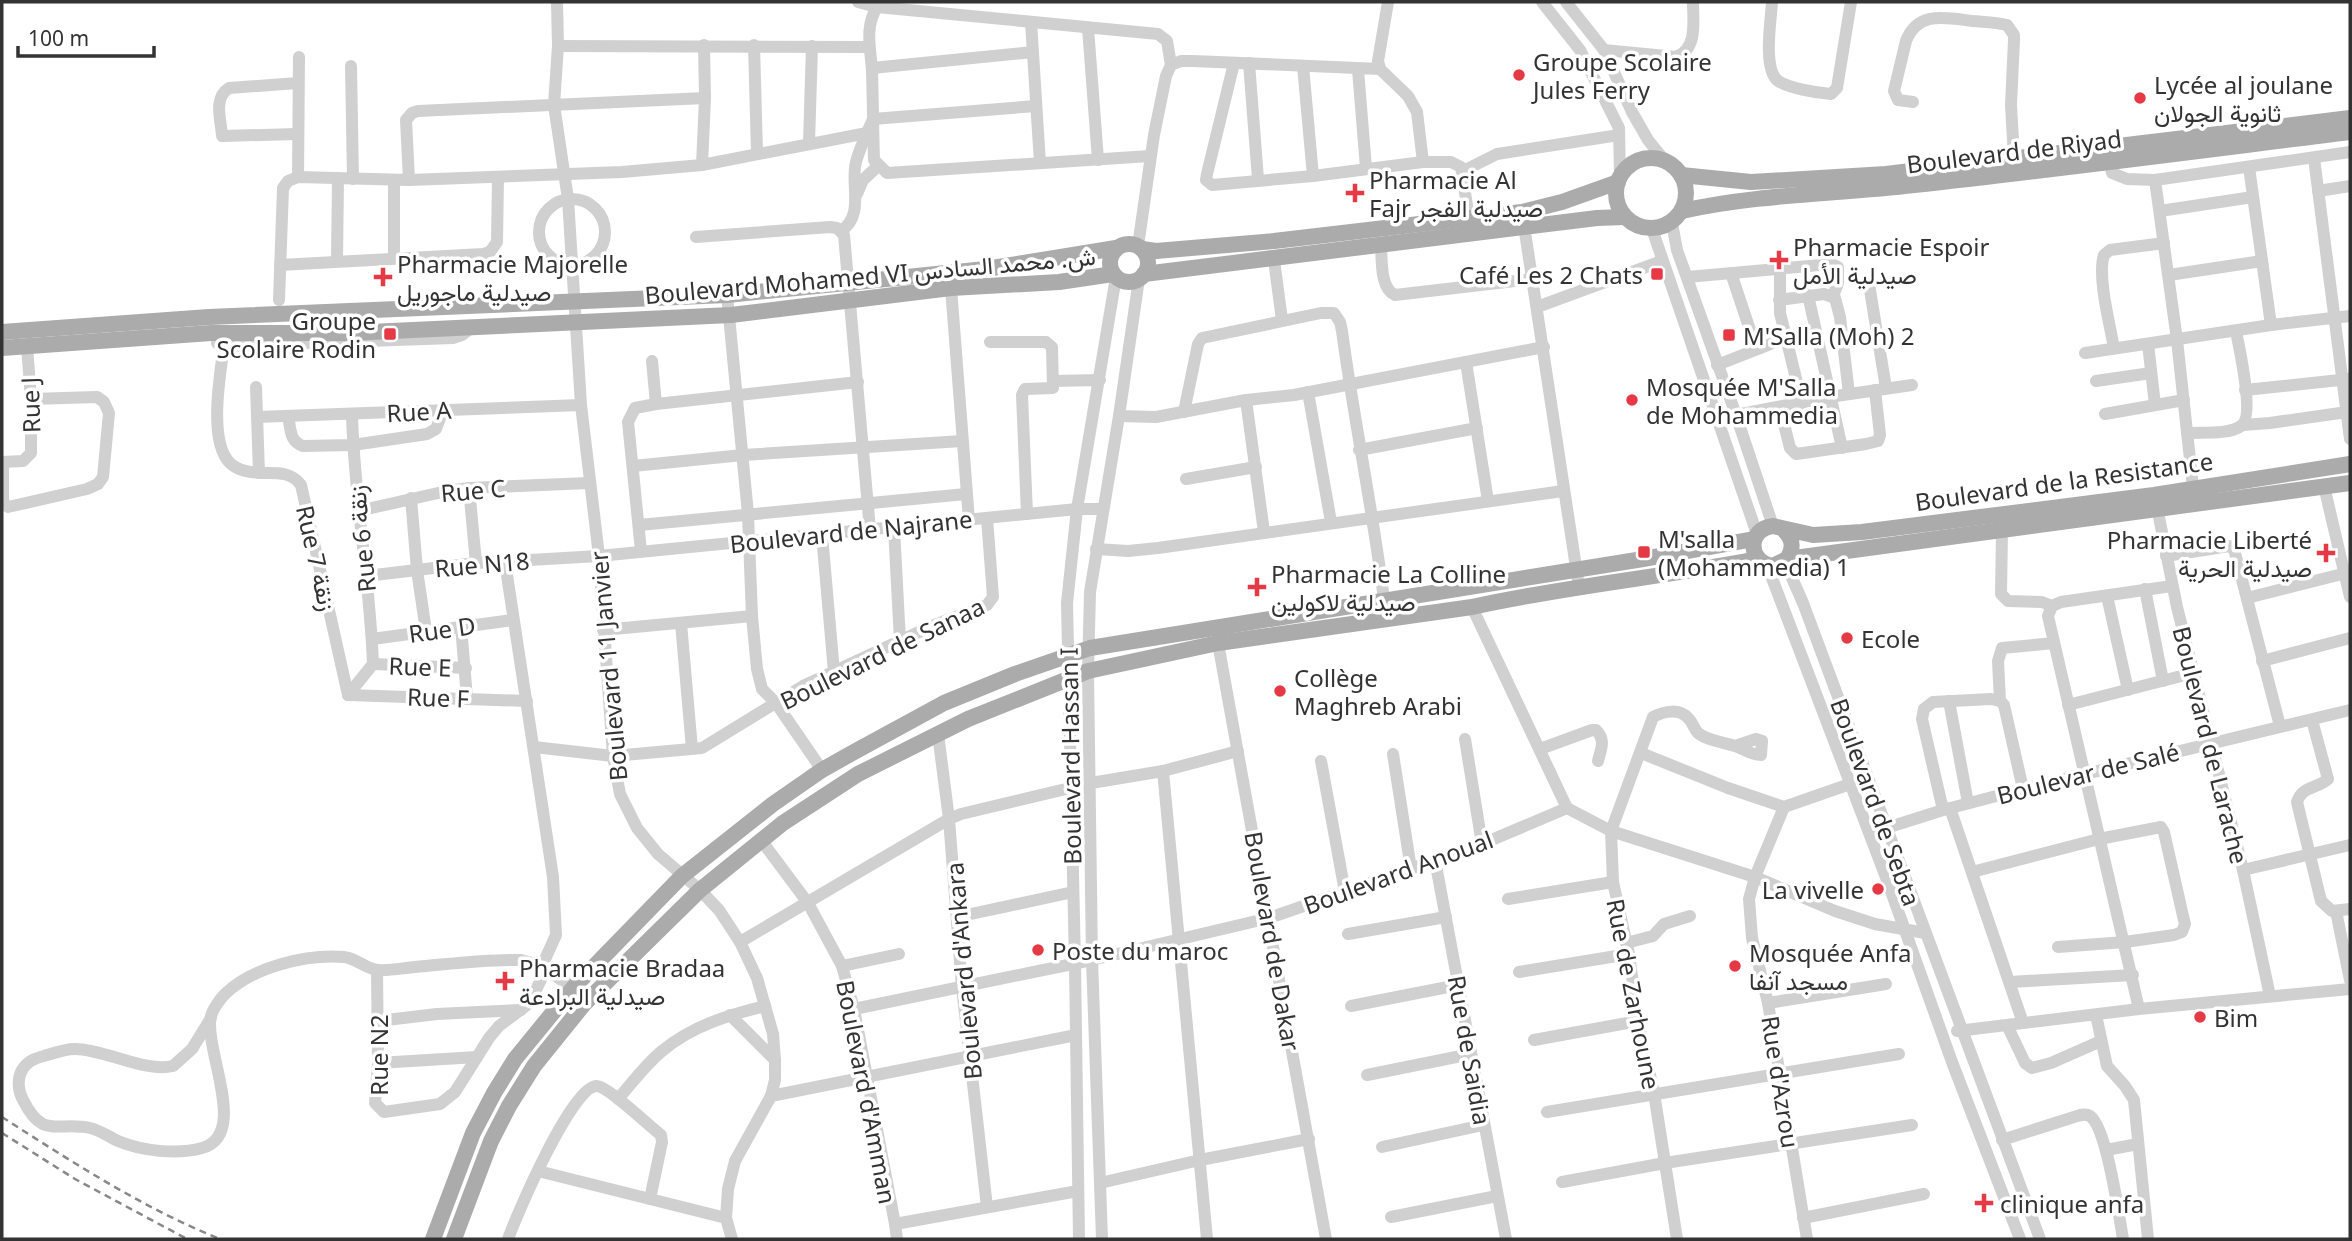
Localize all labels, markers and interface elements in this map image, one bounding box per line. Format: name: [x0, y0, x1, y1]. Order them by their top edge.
scale bar: [18, 14, 154, 58]
text: 100 m: [28, 24, 89, 52]
place label: Groupe Scolaire Jules Ferry: [1531, 45, 1712, 106]
marker: Groupe Scolaire Jules Ferry: [1511, 67, 1527, 83]
place label: Lycée al joulane ثانوية الجولان: [2154, 68, 2333, 129]
marker: Lycée al joulane ثانوية الجولان: [2132, 90, 2148, 106]
street label: Boulevard de Riyad: [1905, 121, 2123, 181]
place label: Pharmacie Al Fajr صيدلية الفجر: [1369, 163, 1543, 224]
marker: Pharmacie Al Fajr صيدلية الفجر: [1347, 185, 1363, 201]
place label: Pharmacie Espoir صيدلية الأمل: [1793, 230, 1989, 291]
street label: Boulevard Mohamed VI ش. محمد السادس: [643, 239, 1097, 311]
place label: Pharmacie Majorelle صيدلية ماجوريل: [397, 247, 628, 308]
marker: Pharmacie Espoir صيدلية الأمل: [1771, 252, 1787, 268]
place label: Café Les 2 Chats: [1459, 258, 1643, 291]
marker: Café Les 2 Chats: [1649, 266, 1665, 282]
marker: Pharmacie Majorelle صيدلية ماجوريل: [375, 269, 391, 285]
place label: Groupe Scolaire Rodin: [216, 304, 376, 365]
place label: M'Salla (Moh) 2: [1743, 319, 1914, 352]
marker: Groupe Scolaire Rodin: [382, 326, 398, 342]
marker: M'Salla (Moh) 2: [1721, 327, 1737, 343]
place label: Mosquée M'Salla de Mohammedia: [1646, 370, 1838, 431]
street label: Rue J: [13, 376, 47, 434]
marker: Mosquée M'Salla de Mohammedia: [1624, 392, 1640, 408]
street label: Rue A: [386, 393, 453, 429]
street label: Boulevard de la Resistance: [1913, 444, 2215, 518]
street label: Rue C: [439, 471, 507, 509]
street label: Rue 6 زنقة: [339, 484, 383, 594]
street label: Rue 7 زنقة: [289, 502, 345, 614]
street label: Boulevard de Najrane: [728, 502, 974, 560]
place label: M'salla (Mohammedia) 1: [1658, 522, 1850, 583]
place label: Pharmacie Liberté صيدلية الحرية: [2107, 523, 2312, 584]
street label: Rue N18: [433, 543, 531, 585]
marker: M'salla (Mohammedia) 1: [1636, 544, 1652, 560]
marker: Pharmacie Liberté صيدلية الحرية: [2318, 545, 2334, 561]
street label: Boulevard 11 Janvier: [582, 550, 634, 782]
place label: Pharmacie La Colline صيدلية لاكولين: [1271, 557, 1506, 618]
marker: Pharmacie La Colline صيدلية لاكولين: [1249, 579, 1265, 595]
street label: Boulevard de Sanaa: [774, 589, 990, 717]
street label: Rue D: [406, 608, 478, 650]
place label: Ecole: [1861, 622, 1920, 655]
street label: Boulevard de Larache: [2166, 623, 2256, 867]
marker: Ecole: [1839, 630, 1855, 646]
street label: Boulevard Hassan I: [1052, 647, 1088, 865]
street label: Rue E: [388, 648, 452, 684]
place label: Collège Maghreb Arabi: [1294, 661, 1462, 722]
street label: Rue F: [406, 679, 470, 715]
marker: Collège Maghreb Arabi: [1272, 683, 1288, 699]
street label: Boulevard de Sebta: [1823, 694, 1929, 910]
street label: Boulevar de Salé: [1993, 734, 2183, 812]
street label: Boulevard Anoual: [1299, 822, 1497, 922]
street label: Boulevard de Dakar: [1237, 829, 1309, 1053]
street label: Boulevard d'Ankara: [937, 861, 989, 1081]
place label: La vivelle: [1762, 873, 1864, 906]
marker: La vivelle: [1870, 881, 1886, 897]
street label: Rue de Zarhoune: [1599, 896, 1669, 1092]
place label: Poste du maroc: [1052, 934, 1228, 967]
place label: Mosquée Anfa مسجد آنفا: [1749, 936, 1912, 997]
marker: Poste du maroc: [1030, 942, 1046, 958]
place label: Pharmacie Bradaa صيدلية البرادعة: [519, 951, 725, 1012]
marker: Mosquée Anfa مسجد آنفا: [1727, 958, 1743, 974]
marker: Pharmacie Bradaa صيدلية البرادعة: [497, 973, 513, 989]
street label: Rue de Saidia: [1441, 973, 1499, 1127]
street label: Boulevard d'Amman: [829, 977, 905, 1207]
place label: Bim: [2214, 1001, 2258, 1034]
marker: Bim: [2192, 1009, 2208, 1025]
street label: Rue N2: [362, 1014, 395, 1096]
street label: Rue d'Azrou: [1754, 1014, 1808, 1150]
place label: clinique anfa: [2000, 1187, 2144, 1220]
marker: clinique anfa: [1974, 1193, 1994, 1213]

